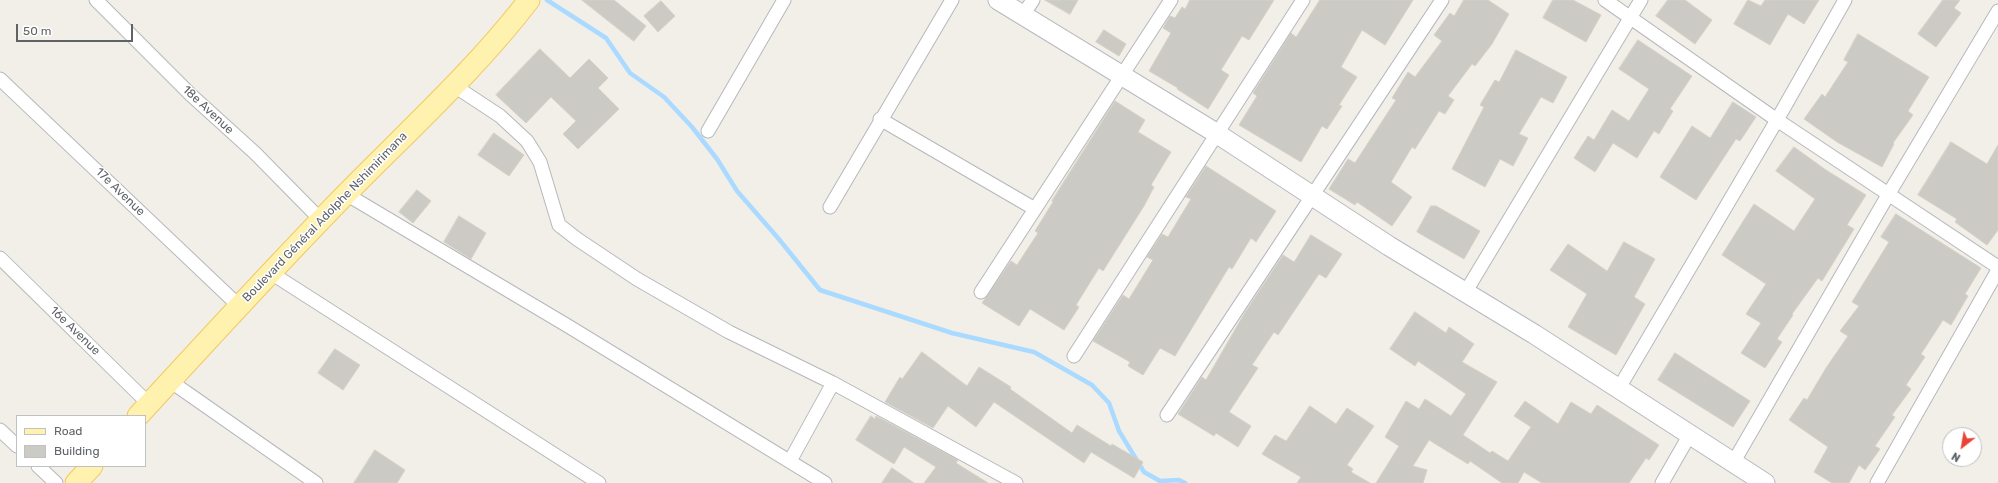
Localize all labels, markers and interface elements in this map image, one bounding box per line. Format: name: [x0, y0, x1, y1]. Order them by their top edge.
scale bar: [18, 16, 135, 42]
text: 50 m: [23, 24, 51, 38]
street label: 18e Avenue: [180, 83, 236, 137]
street label: Boulevard Général Adolphe Nshimirimana: [240, 129, 410, 305]
street label: 17e Avenue: [92, 165, 148, 219]
street label: 16e Avenue: [47, 304, 103, 358]
legend: [16, 415, 146, 467]
text: Road: [54, 424, 82, 438]
north arrow: [1942, 427, 1982, 467]
text: Building: [54, 444, 100, 458]
text: N: [1949, 449, 1963, 464]

